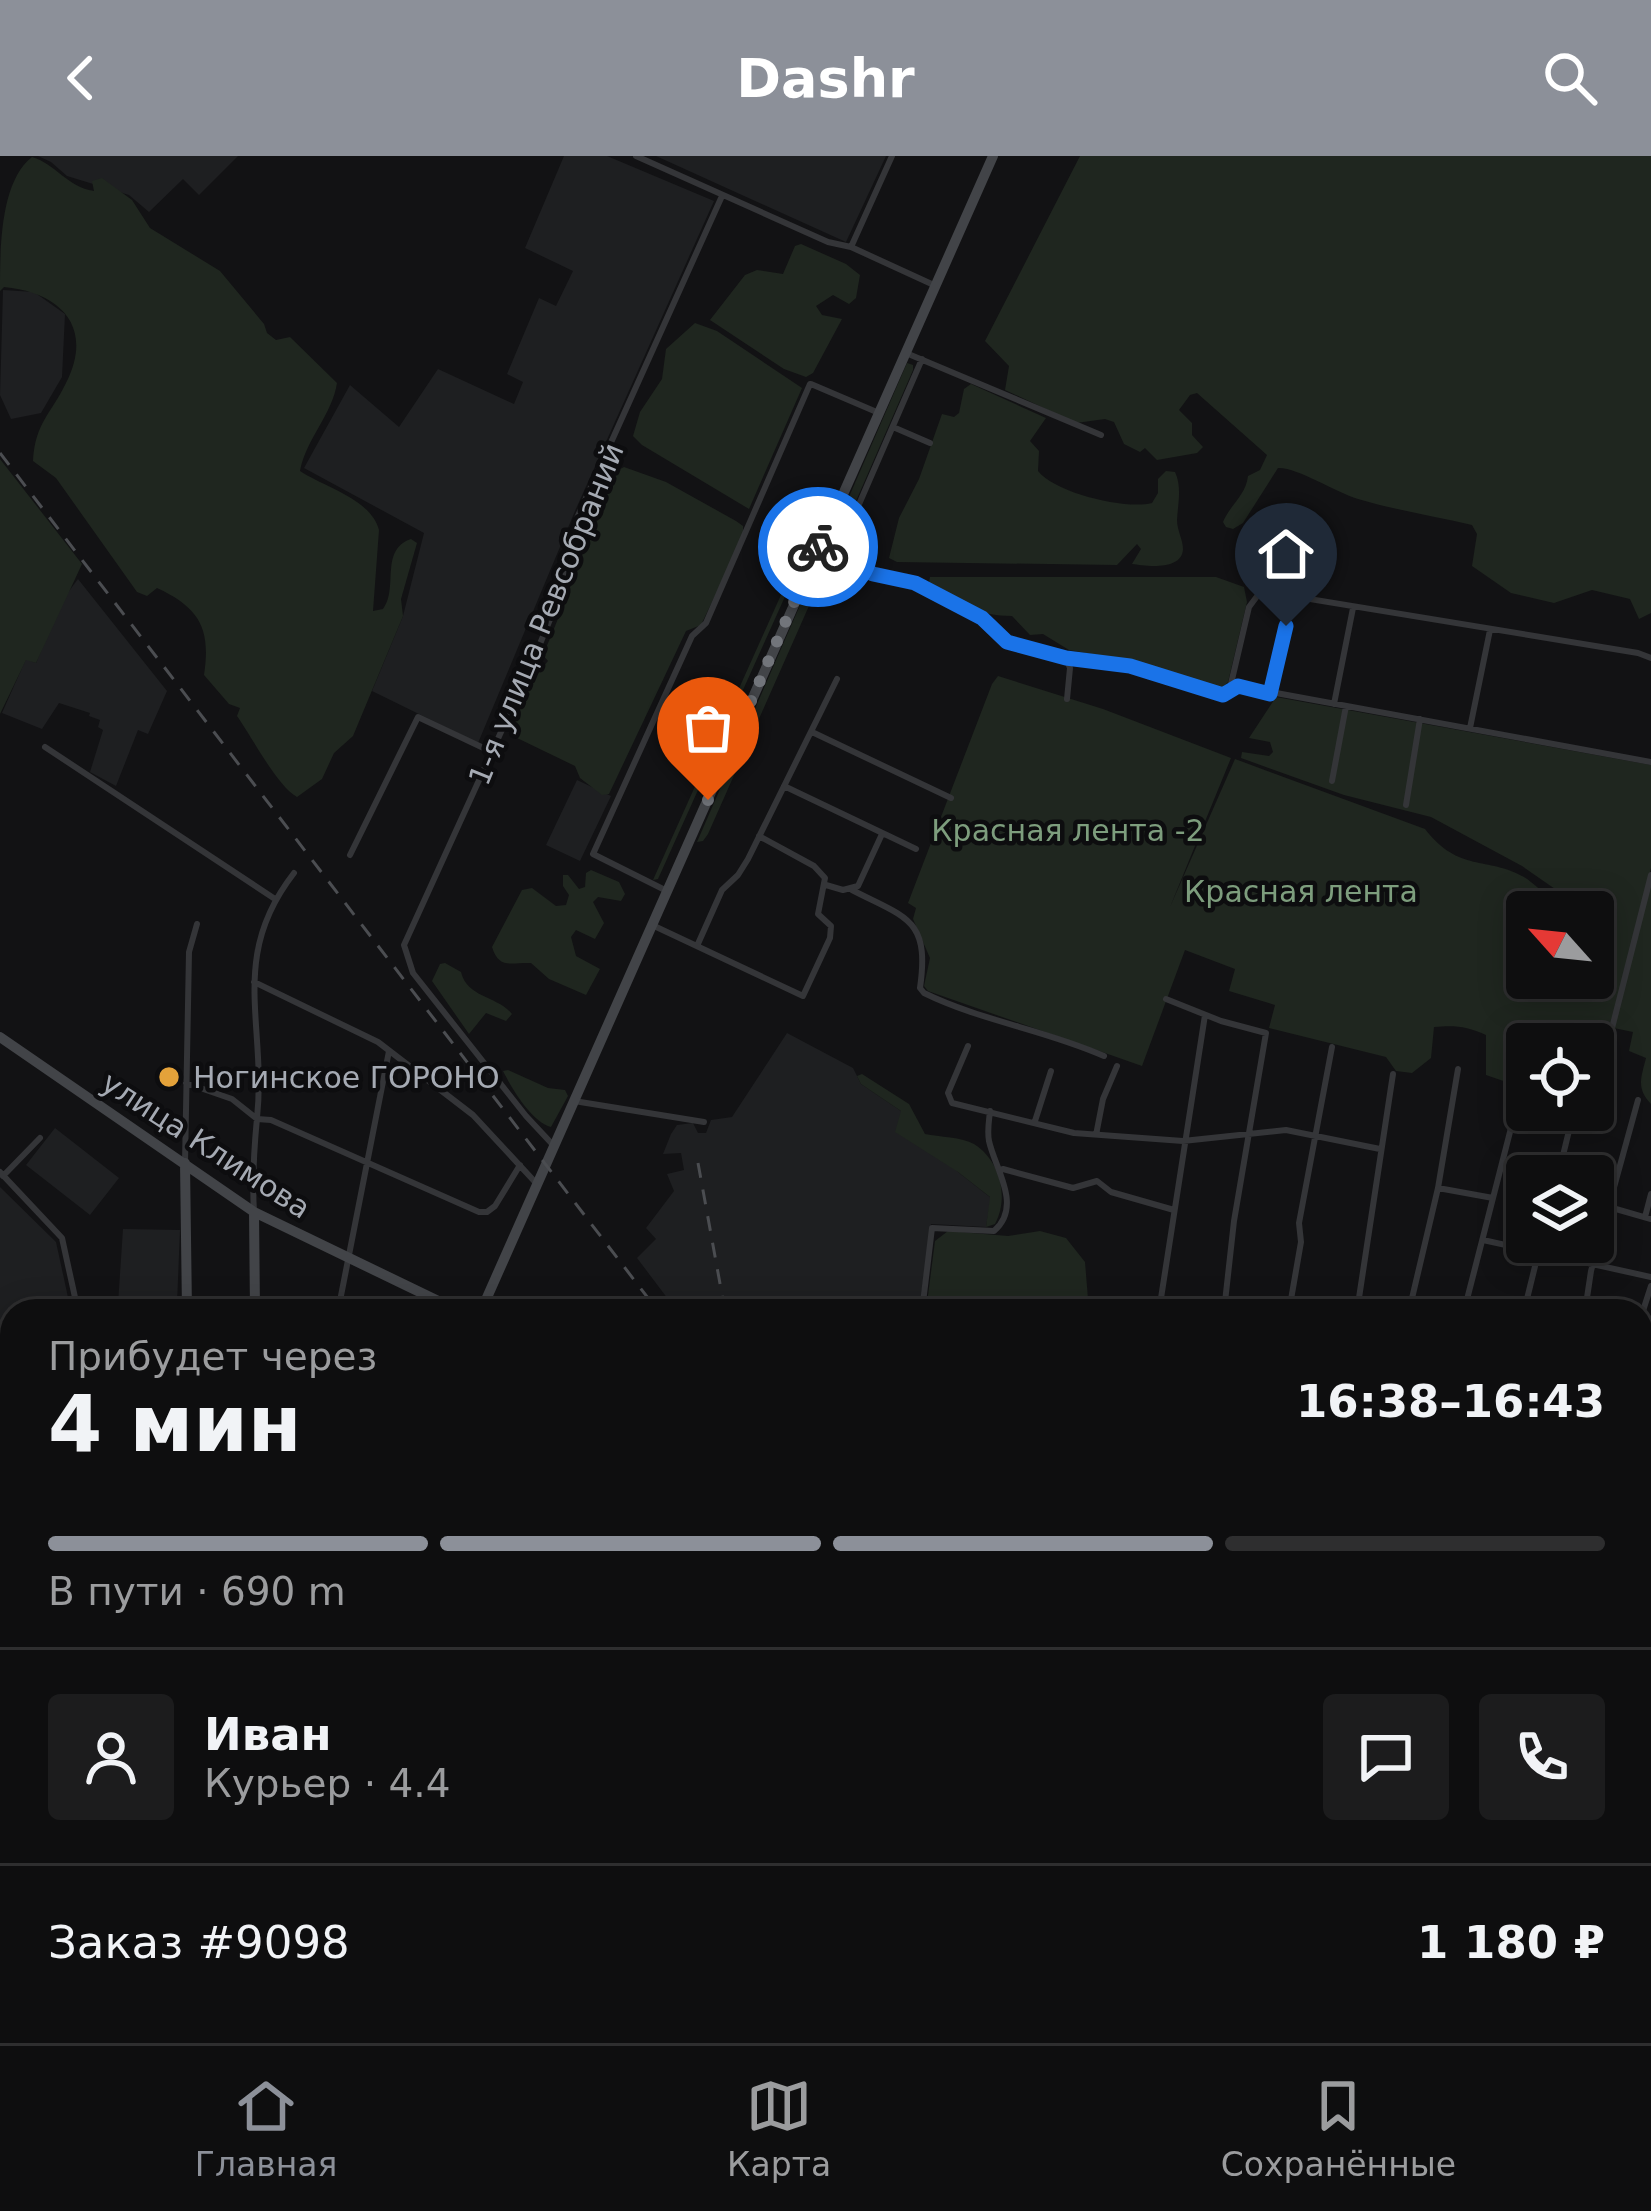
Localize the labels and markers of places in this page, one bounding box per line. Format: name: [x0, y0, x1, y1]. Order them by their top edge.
pin: [1235, 503, 1337, 626]
pin: [657, 677, 759, 800]
place label: Ногинское ГОРОНО: [193, 1060, 500, 1095]
marker: Ногинское ГОРОНО: [156, 1064, 182, 1090]

